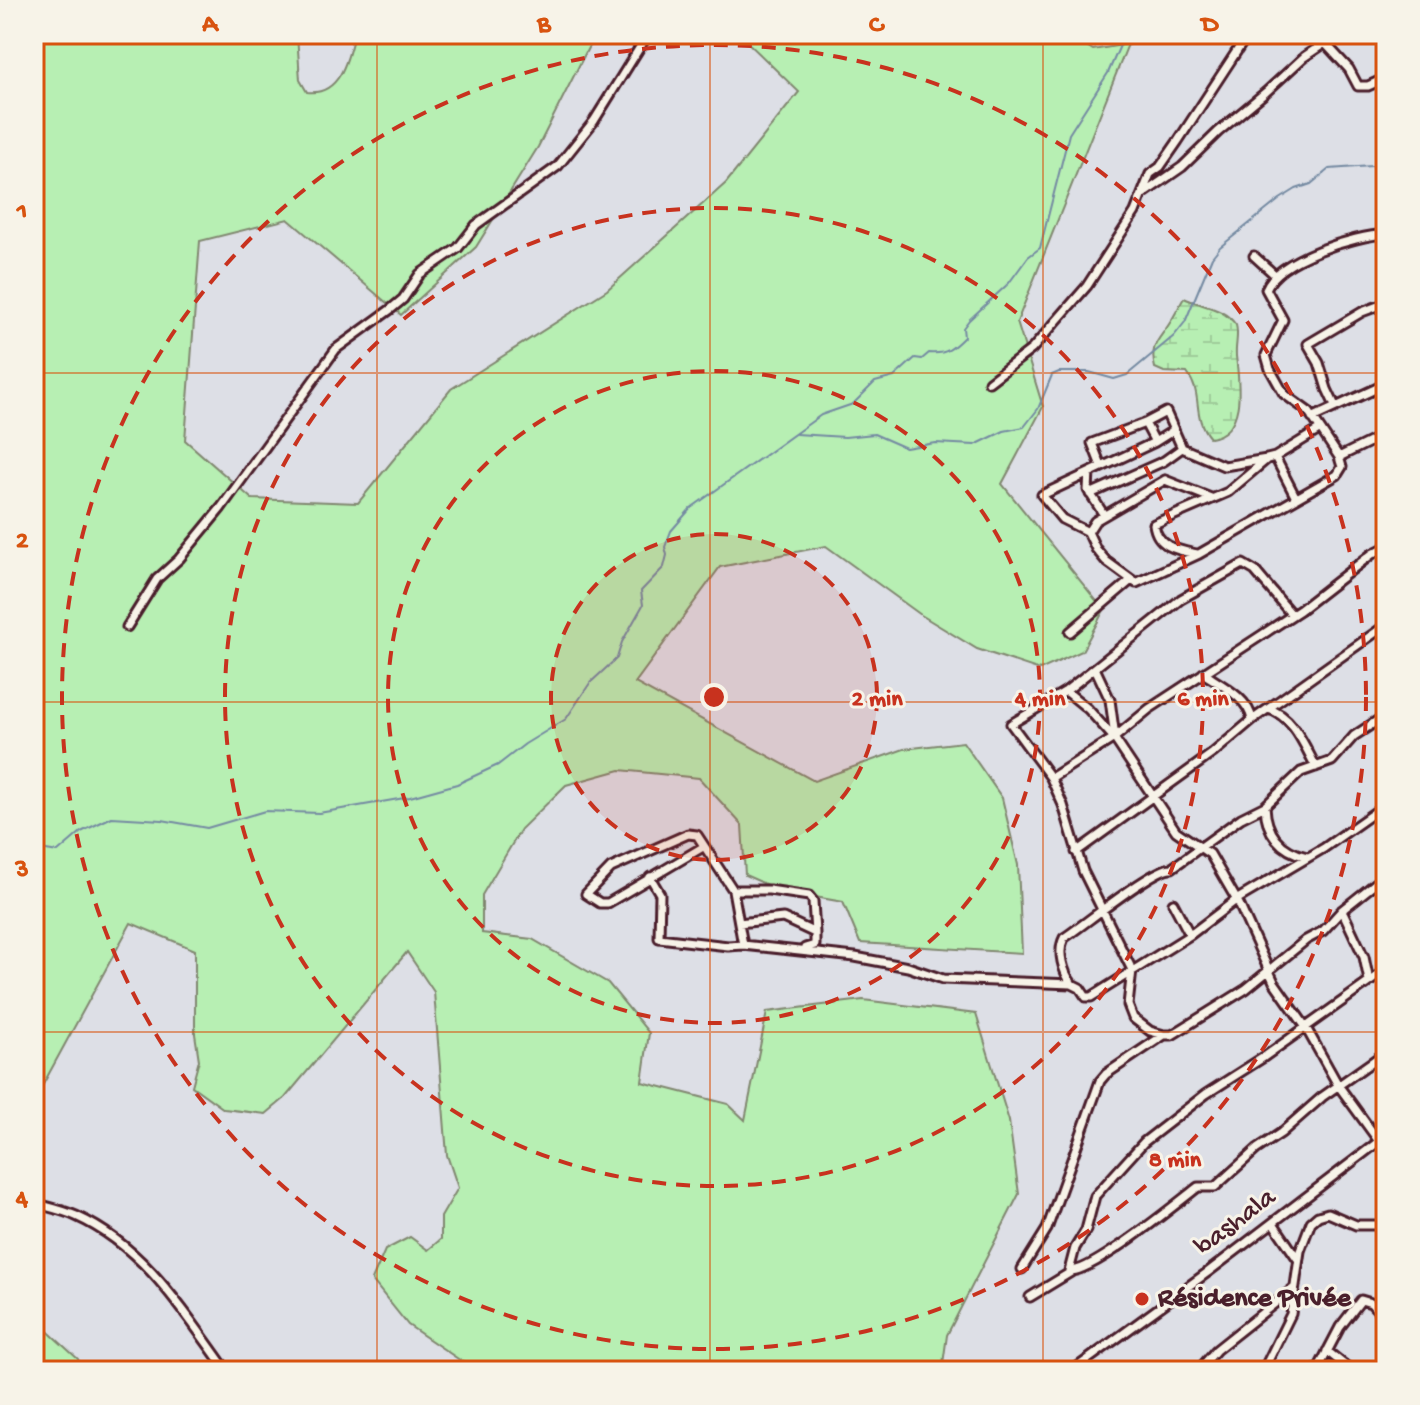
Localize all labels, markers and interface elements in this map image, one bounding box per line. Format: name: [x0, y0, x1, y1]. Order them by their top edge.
text: A: [201, 11, 219, 42]
text: B: [536, 11, 552, 42]
text: C: [869, 11, 886, 42]
text: D: [1200, 11, 1220, 42]
text: 1: [16, 198, 27, 229]
text: 2: [16, 527, 29, 558]
centre of rings: [700, 683, 728, 711]
text: 2 min: [851, 686, 903, 715]
text: 4 min: [1014, 686, 1066, 715]
text: 6 min: [1177, 686, 1229, 715]
text: 3: [14, 856, 29, 887]
text: 8 min: [1149, 1147, 1202, 1176]
street label: bashala: [1189, 1181, 1284, 1264]
text: 4: [15, 1185, 29, 1216]
place label: Résidence Privée: [1157, 1283, 1352, 1316]
marker: Résidence Privée: [1133, 1290, 1151, 1308]

